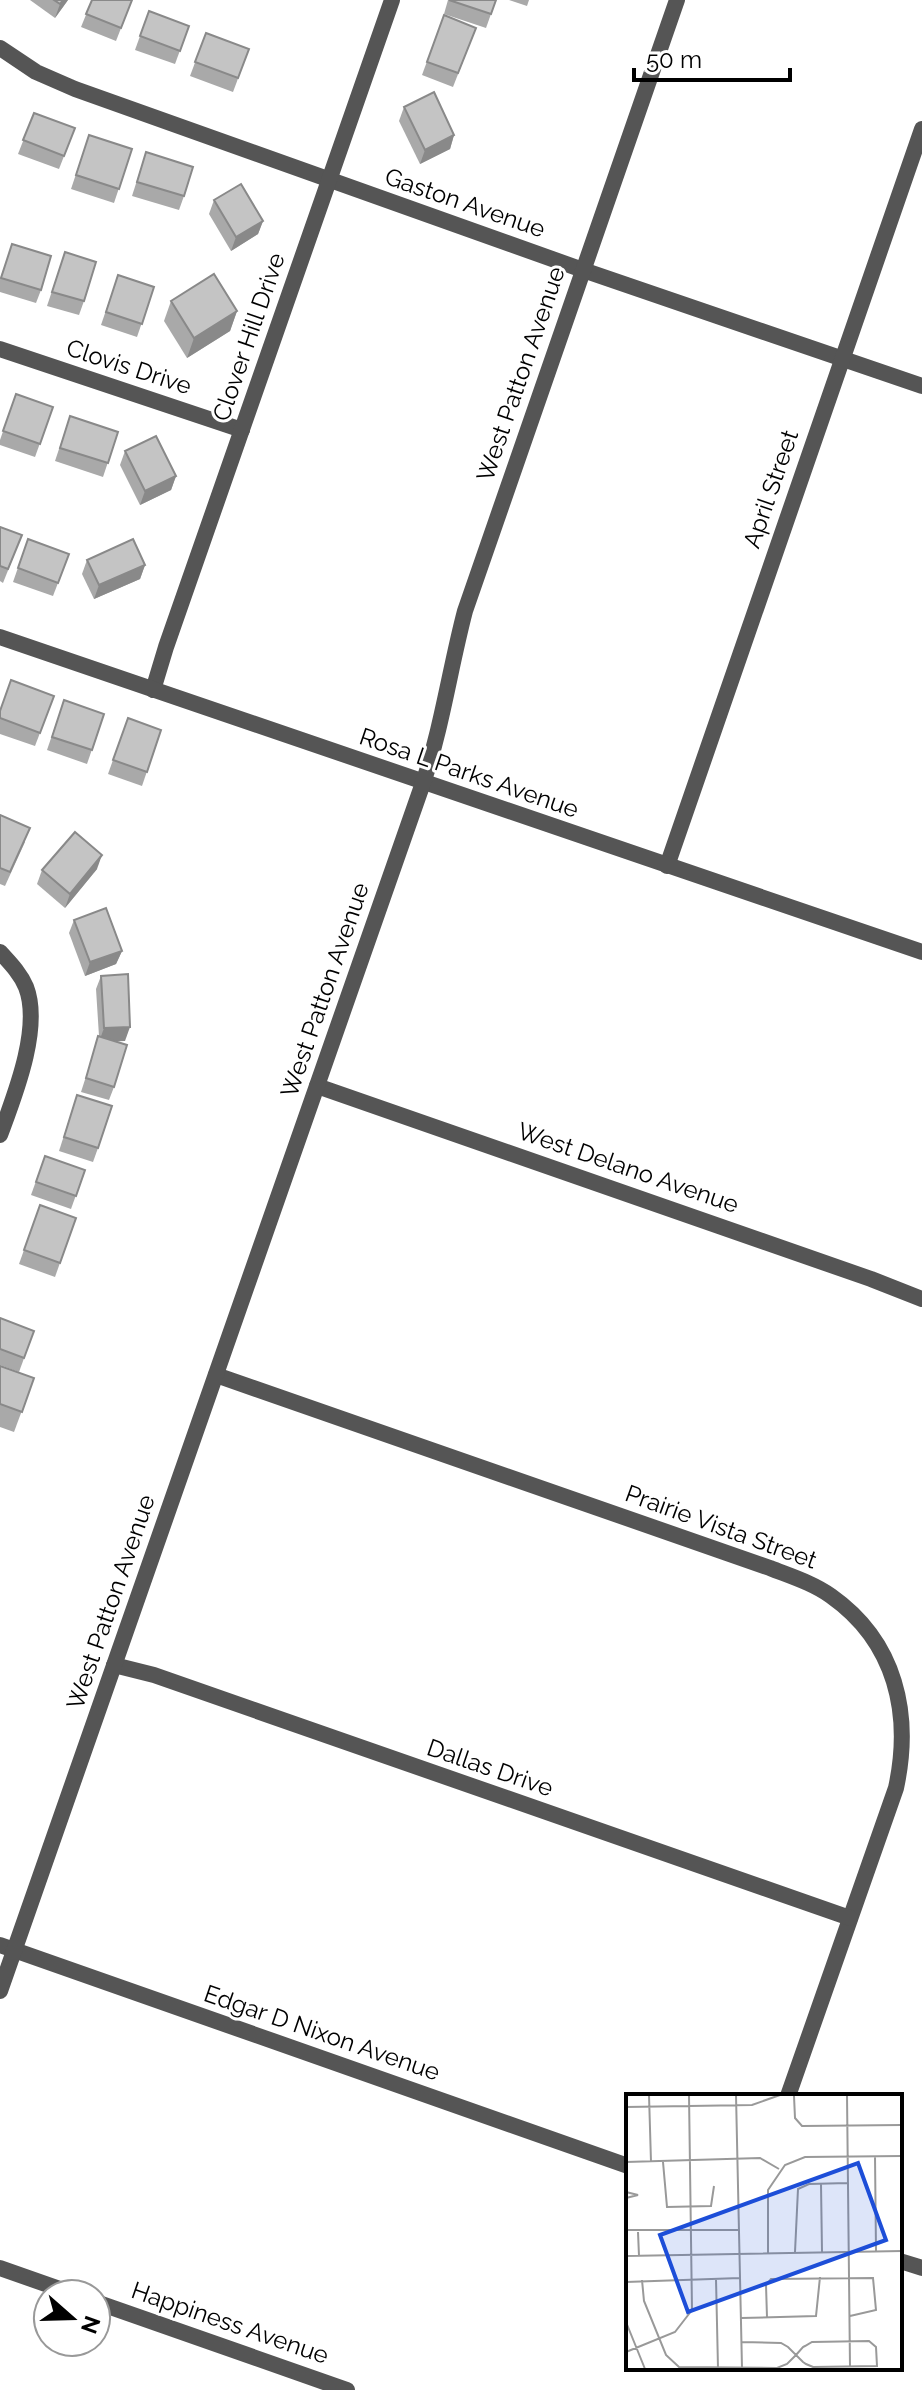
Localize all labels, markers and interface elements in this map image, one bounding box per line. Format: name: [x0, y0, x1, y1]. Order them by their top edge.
scale bar: [634, 32, 790, 82]
text: 50 m: [646, 45, 702, 74]
street label: Gaston Avenue: [381, 162, 549, 244]
street label: Clover Hill Drive: [206, 249, 291, 425]
street label: West Patton Avenue: [470, 263, 571, 485]
street label: Clovis Drive: [63, 333, 195, 400]
street label: April Street: [737, 426, 804, 552]
street label: Rosa L Parks Avenue: [356, 721, 583, 824]
street label: West Patton Avenue: [274, 879, 375, 1101]
street label: West Delano Avenue: [514, 1116, 743, 1219]
street label: Prairie Vista Street: [622, 1478, 821, 1575]
street label: West Patton Avenue: [60, 1491, 161, 1713]
street label: Dallas Drive: [423, 1732, 557, 1803]
street label: Edgar D Nixon Avenue: [200, 1979, 444, 2087]
inset map: [626, 2094, 902, 2370]
street label: Happiness Avenue: [128, 2275, 332, 2370]
north arrow: [32, 2278, 112, 2358]
text: N: [76, 2313, 106, 2337]

